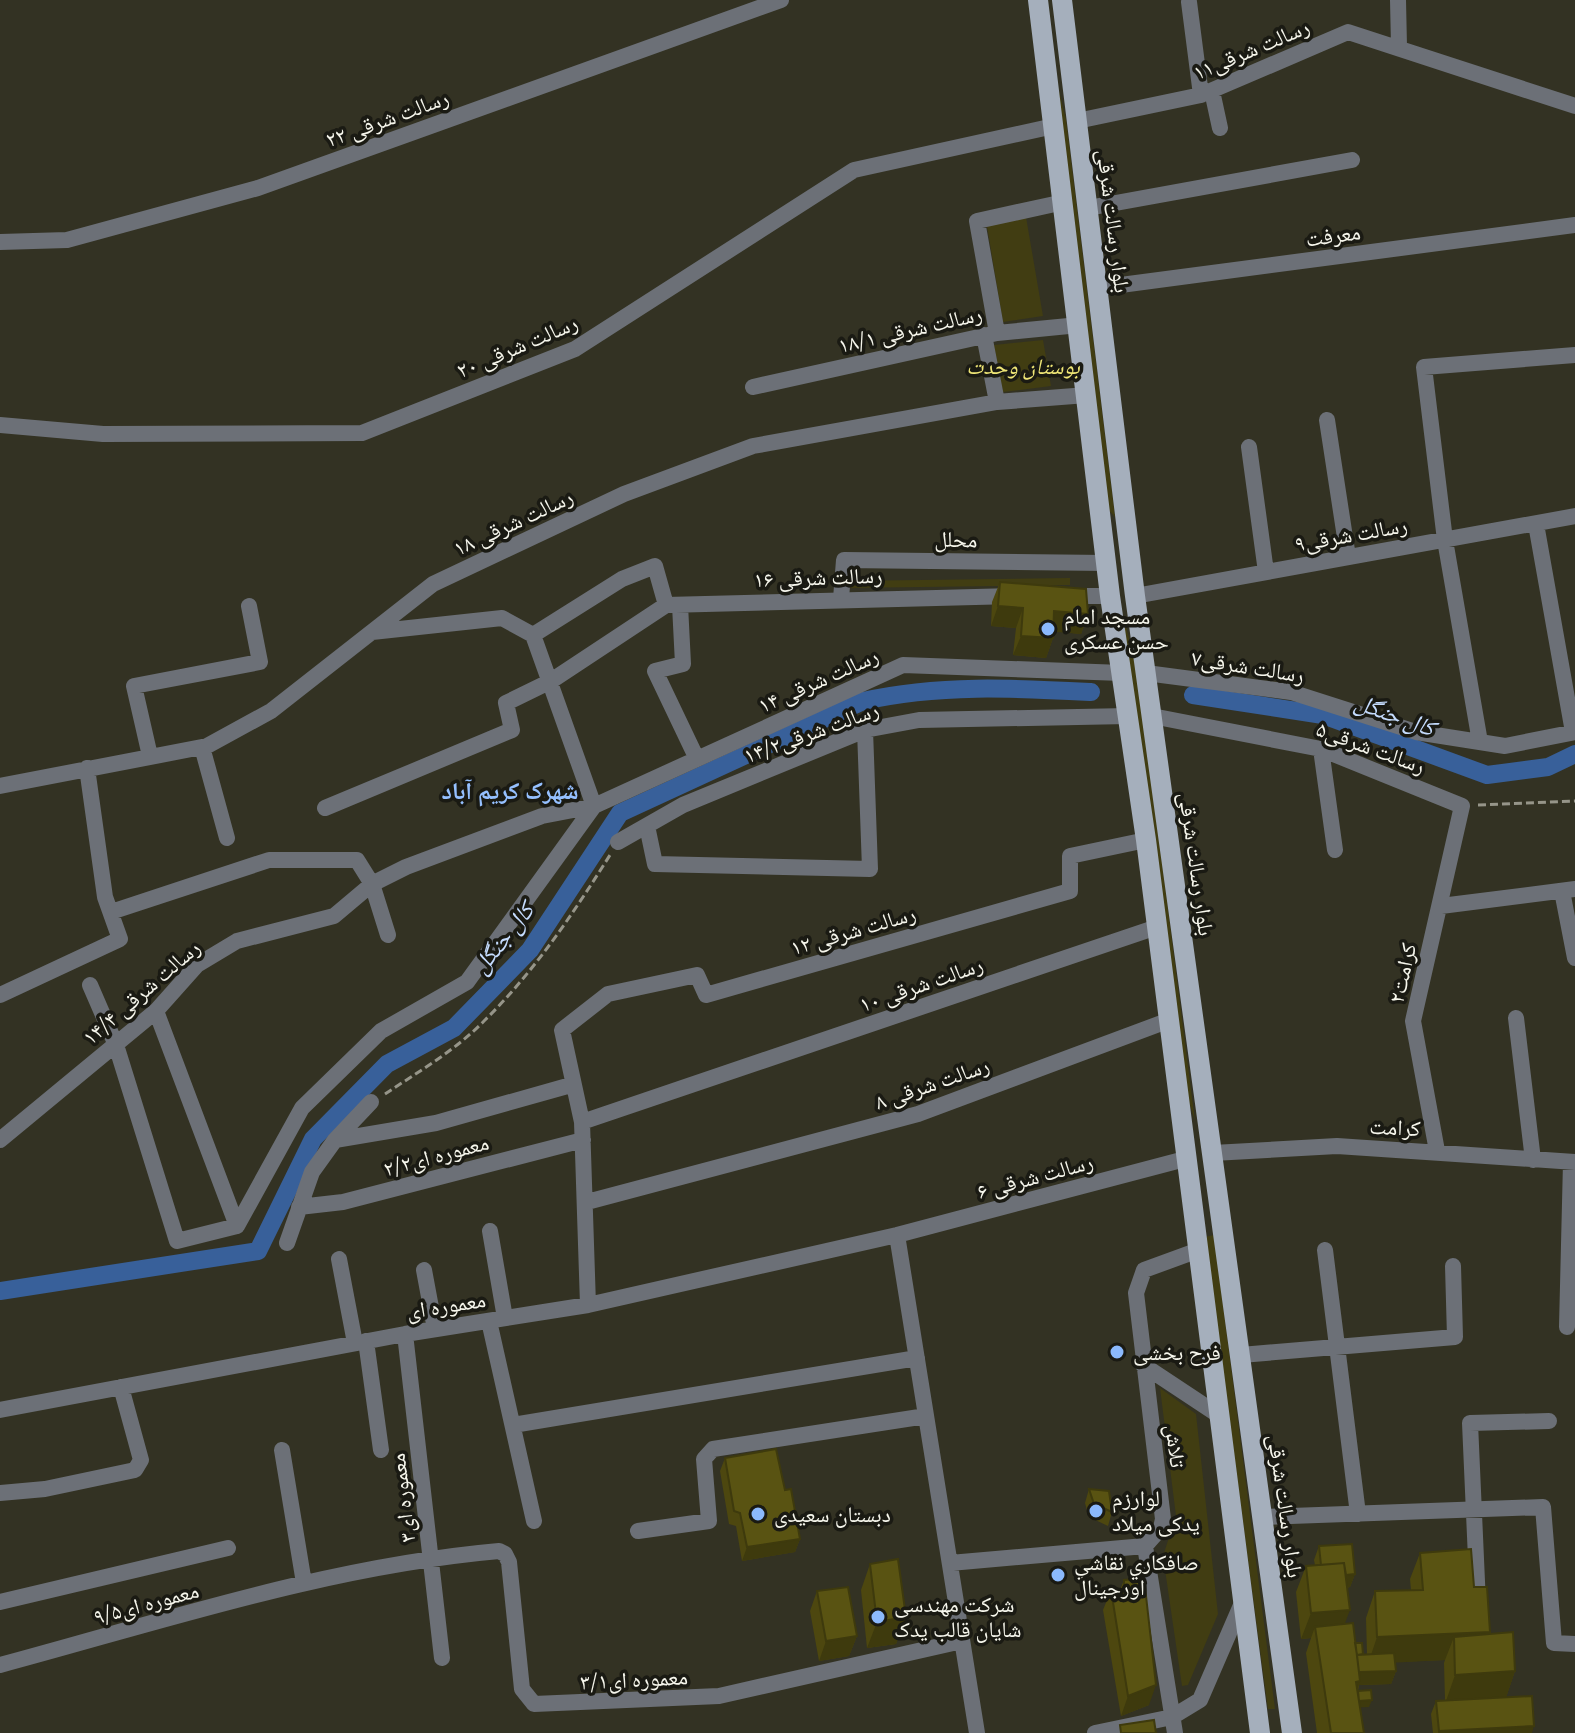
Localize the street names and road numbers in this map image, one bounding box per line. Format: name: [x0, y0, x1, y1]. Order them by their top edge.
street label: رسالت شرقی۱۱: [1188, 11, 1313, 86]
street label: رسالت شرقی ۲۲: [321, 82, 452, 153]
street label: بلوار رسالت شرقی: [1091, 147, 1138, 294]
street label: معرفت: [1304, 216, 1362, 253]
street label: رسالت شرقی ۱۸/۱: [835, 298, 985, 359]
street label: رسالت شرقی ۲۰: [452, 307, 582, 384]
street label: رسالت شرقی ۱۸: [448, 481, 577, 562]
street label: رسالت شرقی۹: [1292, 509, 1410, 558]
street label: محلل: [934, 524, 978, 553]
street label: رسالت شرقی ۱۶: [753, 560, 883, 593]
street label: رسالت شرقی ۱۴: [753, 640, 883, 719]
street label: رسالت شرقی۷: [1190, 642, 1307, 689]
street label: رسالت شرقی۱۴/۲: [739, 694, 882, 769]
street label: رسالت شرقی۵: [1313, 713, 1430, 780]
street label: بلوار رسالت شرقی: [1173, 790, 1222, 938]
street label: رسالت شرقی ۱۲: [787, 898, 919, 961]
street label: رسالت شرقی ۱۴/۴: [76, 933, 206, 1051]
street label: کرامت۲: [1381, 940, 1423, 1006]
street label: رسالت شرقی ۱۰: [855, 949, 986, 1018]
street label: رسالت شرقی ۸: [871, 1049, 993, 1116]
street label: کرامت: [1369, 1111, 1421, 1142]
street label: معموره ای۲/۲: [380, 1127, 492, 1182]
street label: رسالت شرقی ۶: [974, 1146, 1096, 1205]
street label: معموره ای: [404, 1284, 488, 1325]
street label: تلاش: [1159, 1423, 1194, 1470]
street label: بلوار رسالت شرقی: [1262, 1432, 1311, 1580]
street label: معموره ای۳: [382, 1452, 421, 1544]
street label: معموره ای۹/۵: [90, 1575, 202, 1630]
street label: معموره ای۳/۱: [579, 1661, 689, 1696]

